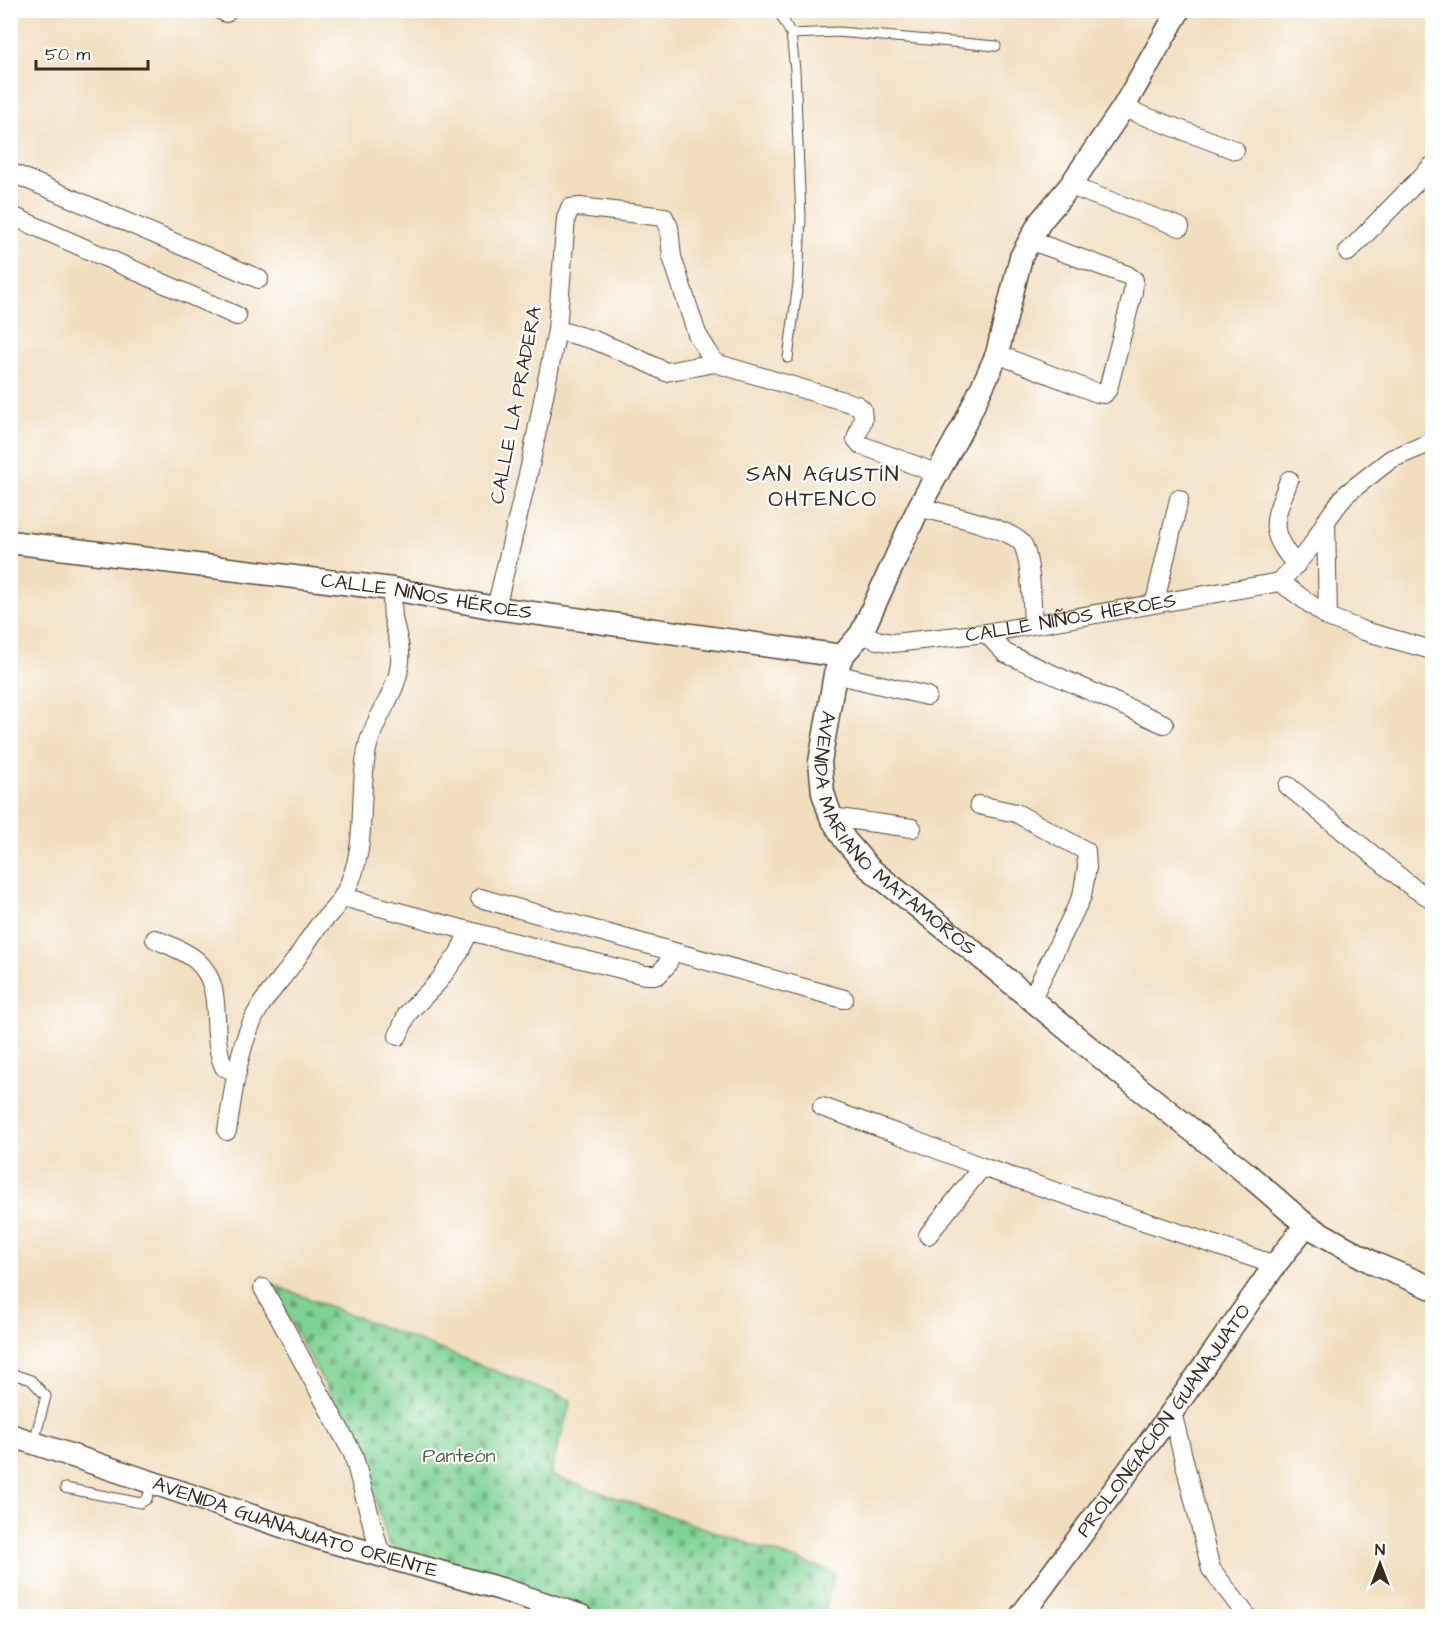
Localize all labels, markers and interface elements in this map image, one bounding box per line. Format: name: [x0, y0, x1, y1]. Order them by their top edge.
scale bar: [36, 33, 148, 71]
text: 50 m: [45, 42, 90, 67]
street label: CALLE LA PRADERA: [483, 304, 549, 506]
district label: SAN AGUSTÍN OHTENCO: [746, 459, 900, 515]
street label: CALLE NIÑOS HÉROES: [319, 566, 534, 627]
street label: CALLE NIÑOS HÉROES: [964, 586, 1178, 649]
street label: AVENIDA MARIANO MATAMOROS: [806, 709, 982, 962]
street label: PROLONGACIÓN GUANAJUATO: [1070, 1298, 1258, 1543]
park label: Panteón: [422, 1442, 496, 1470]
street label: AVENIDA GUANAJUATO ORIENTE: [149, 1470, 441, 1585]
north arrow: [1350, 1534, 1410, 1594]
text: N: [1375, 1539, 1385, 1561]

